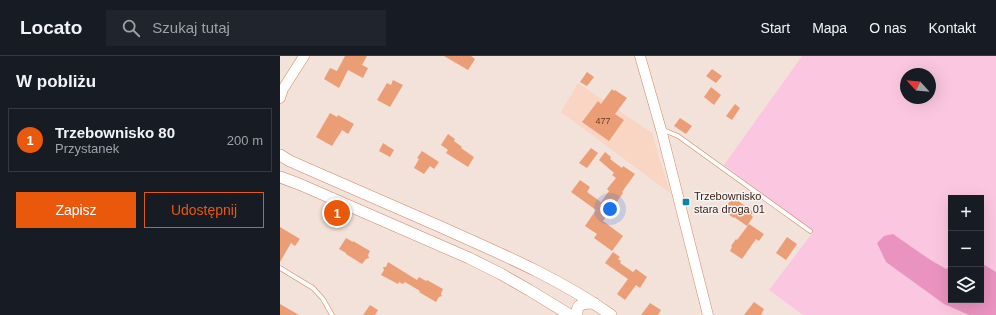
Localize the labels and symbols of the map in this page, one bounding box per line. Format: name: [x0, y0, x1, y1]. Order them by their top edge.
north arrow: [900, 68, 936, 104]
house number: 477: [595, 116, 611, 126]
place label: Trzebownisko stara droga 01: [694, 190, 765, 215]
marker: Trzebownisko stara droga 01: [681, 197, 691, 207]
pin: 1: [324, 198, 350, 228]
your location: [600, 199, 620, 219]

